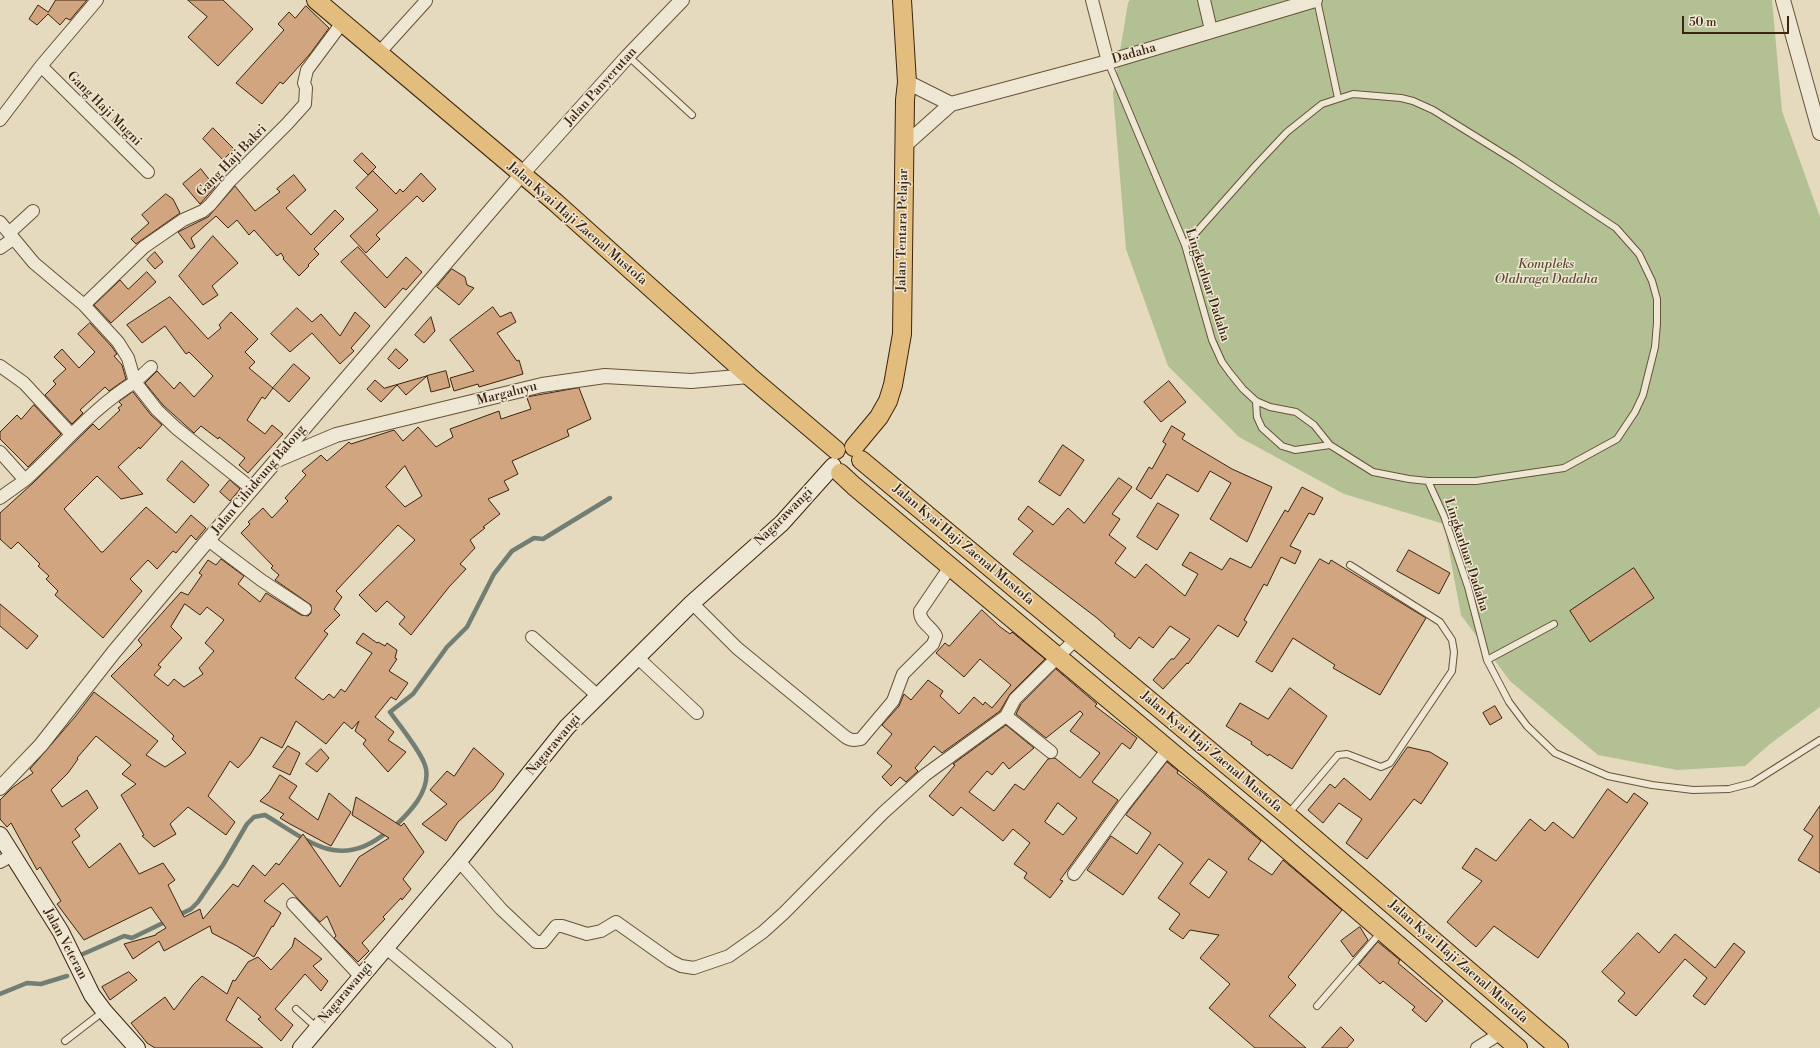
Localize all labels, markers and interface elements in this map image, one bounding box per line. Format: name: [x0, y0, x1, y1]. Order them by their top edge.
scale bar: [1684, 8, 1791, 34]
text: 50 m: [1689, 15, 1717, 30]
street label: Dadaha: [1110, 40, 1158, 68]
street label: Jalan Panyerutan: [562, 44, 640, 130]
street label: Gang Haji Mugni: [63, 68, 145, 150]
street label: Gang Haji Bakri: [194, 122, 270, 200]
street label: Jalan Kyai Haji Zaenal Mustofa: [504, 159, 650, 289]
street label: Jalan Tentara Pelajar: [894, 168, 912, 292]
street label: Lingkarluar Dadaha: [1181, 227, 1233, 343]
park label: Kompleks Olahraga Dadaha: [1494, 257, 1598, 288]
street label: Margaluyu: [475, 379, 539, 409]
street label: Jalan Cihideung Balong: [209, 422, 309, 538]
street label: Jalan Kyai Haji Zaenal Mustofa: [889, 481, 1037, 609]
street label: Nagarawangi: [752, 485, 816, 549]
street label: Lingkarluar Dadaha: [1440, 497, 1492, 613]
street label: Jalan Kyai Haji Zaenal Mustofa: [1137, 688, 1285, 816]
street label: Nagarawangi: [524, 711, 584, 779]
street label: Jalan Kyai Haji Zaenal Mustofa: [1385, 897, 1531, 1027]
street label: Jalan Veteran: [40, 906, 90, 982]
street label: Nagarawangi: [316, 959, 376, 1027]

